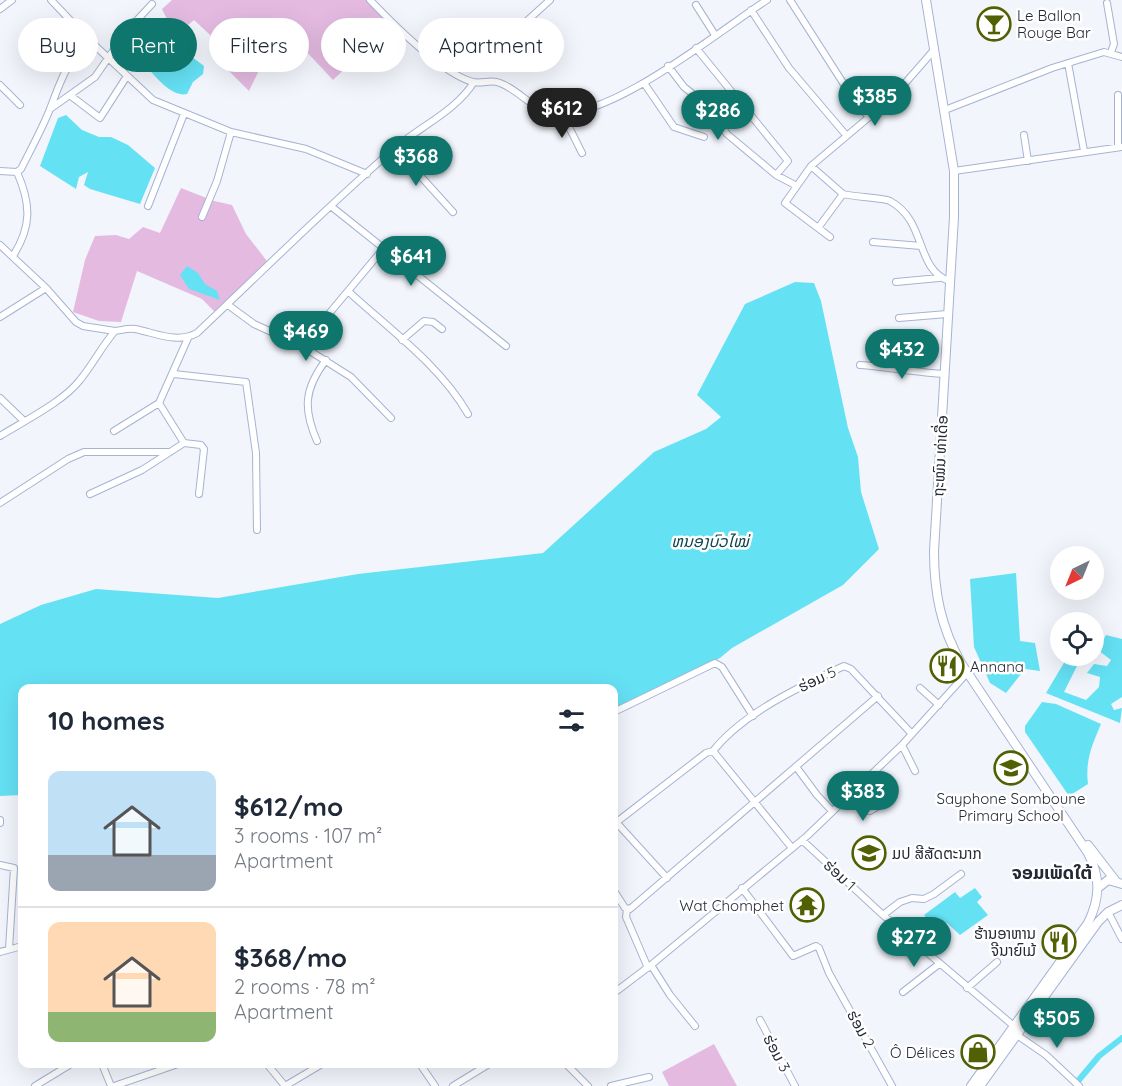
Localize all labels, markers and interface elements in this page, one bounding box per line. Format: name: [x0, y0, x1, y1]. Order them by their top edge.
bar icon: Le Ballon Rouge Bar: [976, 6, 1012, 42]
place label: Le Ballon Rouge Bar: [1017, 6, 1091, 42]
chip: Buy: [18, 18, 98, 72]
chip: Rent: [110, 18, 197, 72]
chip: Filters: [209, 18, 309, 72]
chip: New: [321, 18, 406, 72]
chip: Apartment: [418, 18, 564, 72]
pin: $385: [839, 76, 911, 127]
text: $385: [852, 83, 898, 108]
pin: $612: [526, 88, 598, 139]
pin: $286: [682, 90, 754, 141]
text: $612: [541, 95, 583, 120]
text: $286: [695, 97, 741, 122]
pin: $368: [380, 136, 452, 187]
text: $368: [394, 143, 438, 168]
pin: $641: [375, 236, 447, 287]
text: $641: [390, 243, 432, 268]
pin: $469: [270, 311, 342, 362]
text: $469: [283, 318, 329, 343]
pin: $432: [866, 329, 938, 380]
text: $432: [879, 336, 925, 361]
street label: ຖະໝົນ ທ່າເດື່ອ: [926, 415, 952, 497]
water label: ຫນອງບົວໄໝ່: [671, 531, 751, 551]
north arrow: [1050, 546, 1104, 600]
map controls: [1050, 546, 1104, 666]
button: locate: [1050, 612, 1104, 666]
restaurant icon: Annana: [929, 648, 965, 684]
place label: Annana: [970, 657, 1024, 676]
street label: ຮ່ອມ 5: [795, 662, 839, 696]
text: 10 homes: [48, 704, 165, 737]
icon: filters: [555, 704, 588, 737]
school or university icon: Sayphone Somboune Primary School: [993, 750, 1029, 786]
pin: $383: [827, 771, 899, 822]
text: $383: [841, 778, 885, 803]
place label: Sayphone Somboune Primary School: [937, 789, 1085, 825]
text: $612/mo: [234, 790, 343, 823]
icon: home: [96, 795, 168, 867]
text: 3 rooms · 107 m²: [234, 823, 382, 848]
school or university icon: ມປ ສີສັດຕະນາກ: [851, 835, 887, 871]
place label: ມປ ສີສັດຕະນາກ: [892, 844, 982, 863]
text: Apartment: [234, 848, 334, 873]
street label: ຮ່ອມ 1: [820, 855, 860, 895]
district label: ຈອມເພັດໃຕ້: [1012, 861, 1093, 884]
temple icon: Wat Chomphet: [789, 887, 825, 923]
place label: Wat Chomphet: [679, 896, 784, 915]
pin: $272: [878, 917, 950, 968]
text: $272: [891, 924, 937, 949]
place label: ຮ້ານອາຫານ ຈີນາຍົເມ້: [974, 924, 1036, 960]
restaurant icon: ຮ້ານອາຫານ ຈີນາຍົເມ້: [1041, 924, 1077, 960]
text: $368/mo: [234, 941, 347, 974]
icon: home: [96, 946, 168, 1018]
text: 2 rooms · 78 m²: [234, 974, 376, 999]
pin: $505: [1021, 998, 1093, 1049]
text: Apartment: [234, 999, 334, 1024]
text: $505: [1033, 1005, 1081, 1030]
street label: ຮ່ອມ 2: [843, 1007, 879, 1051]
street label: ຮ່ອມ 3: [759, 1031, 795, 1075]
shop icon: Ô Délices: [960, 1034, 996, 1070]
place label: Ô Délices: [890, 1043, 955, 1062]

